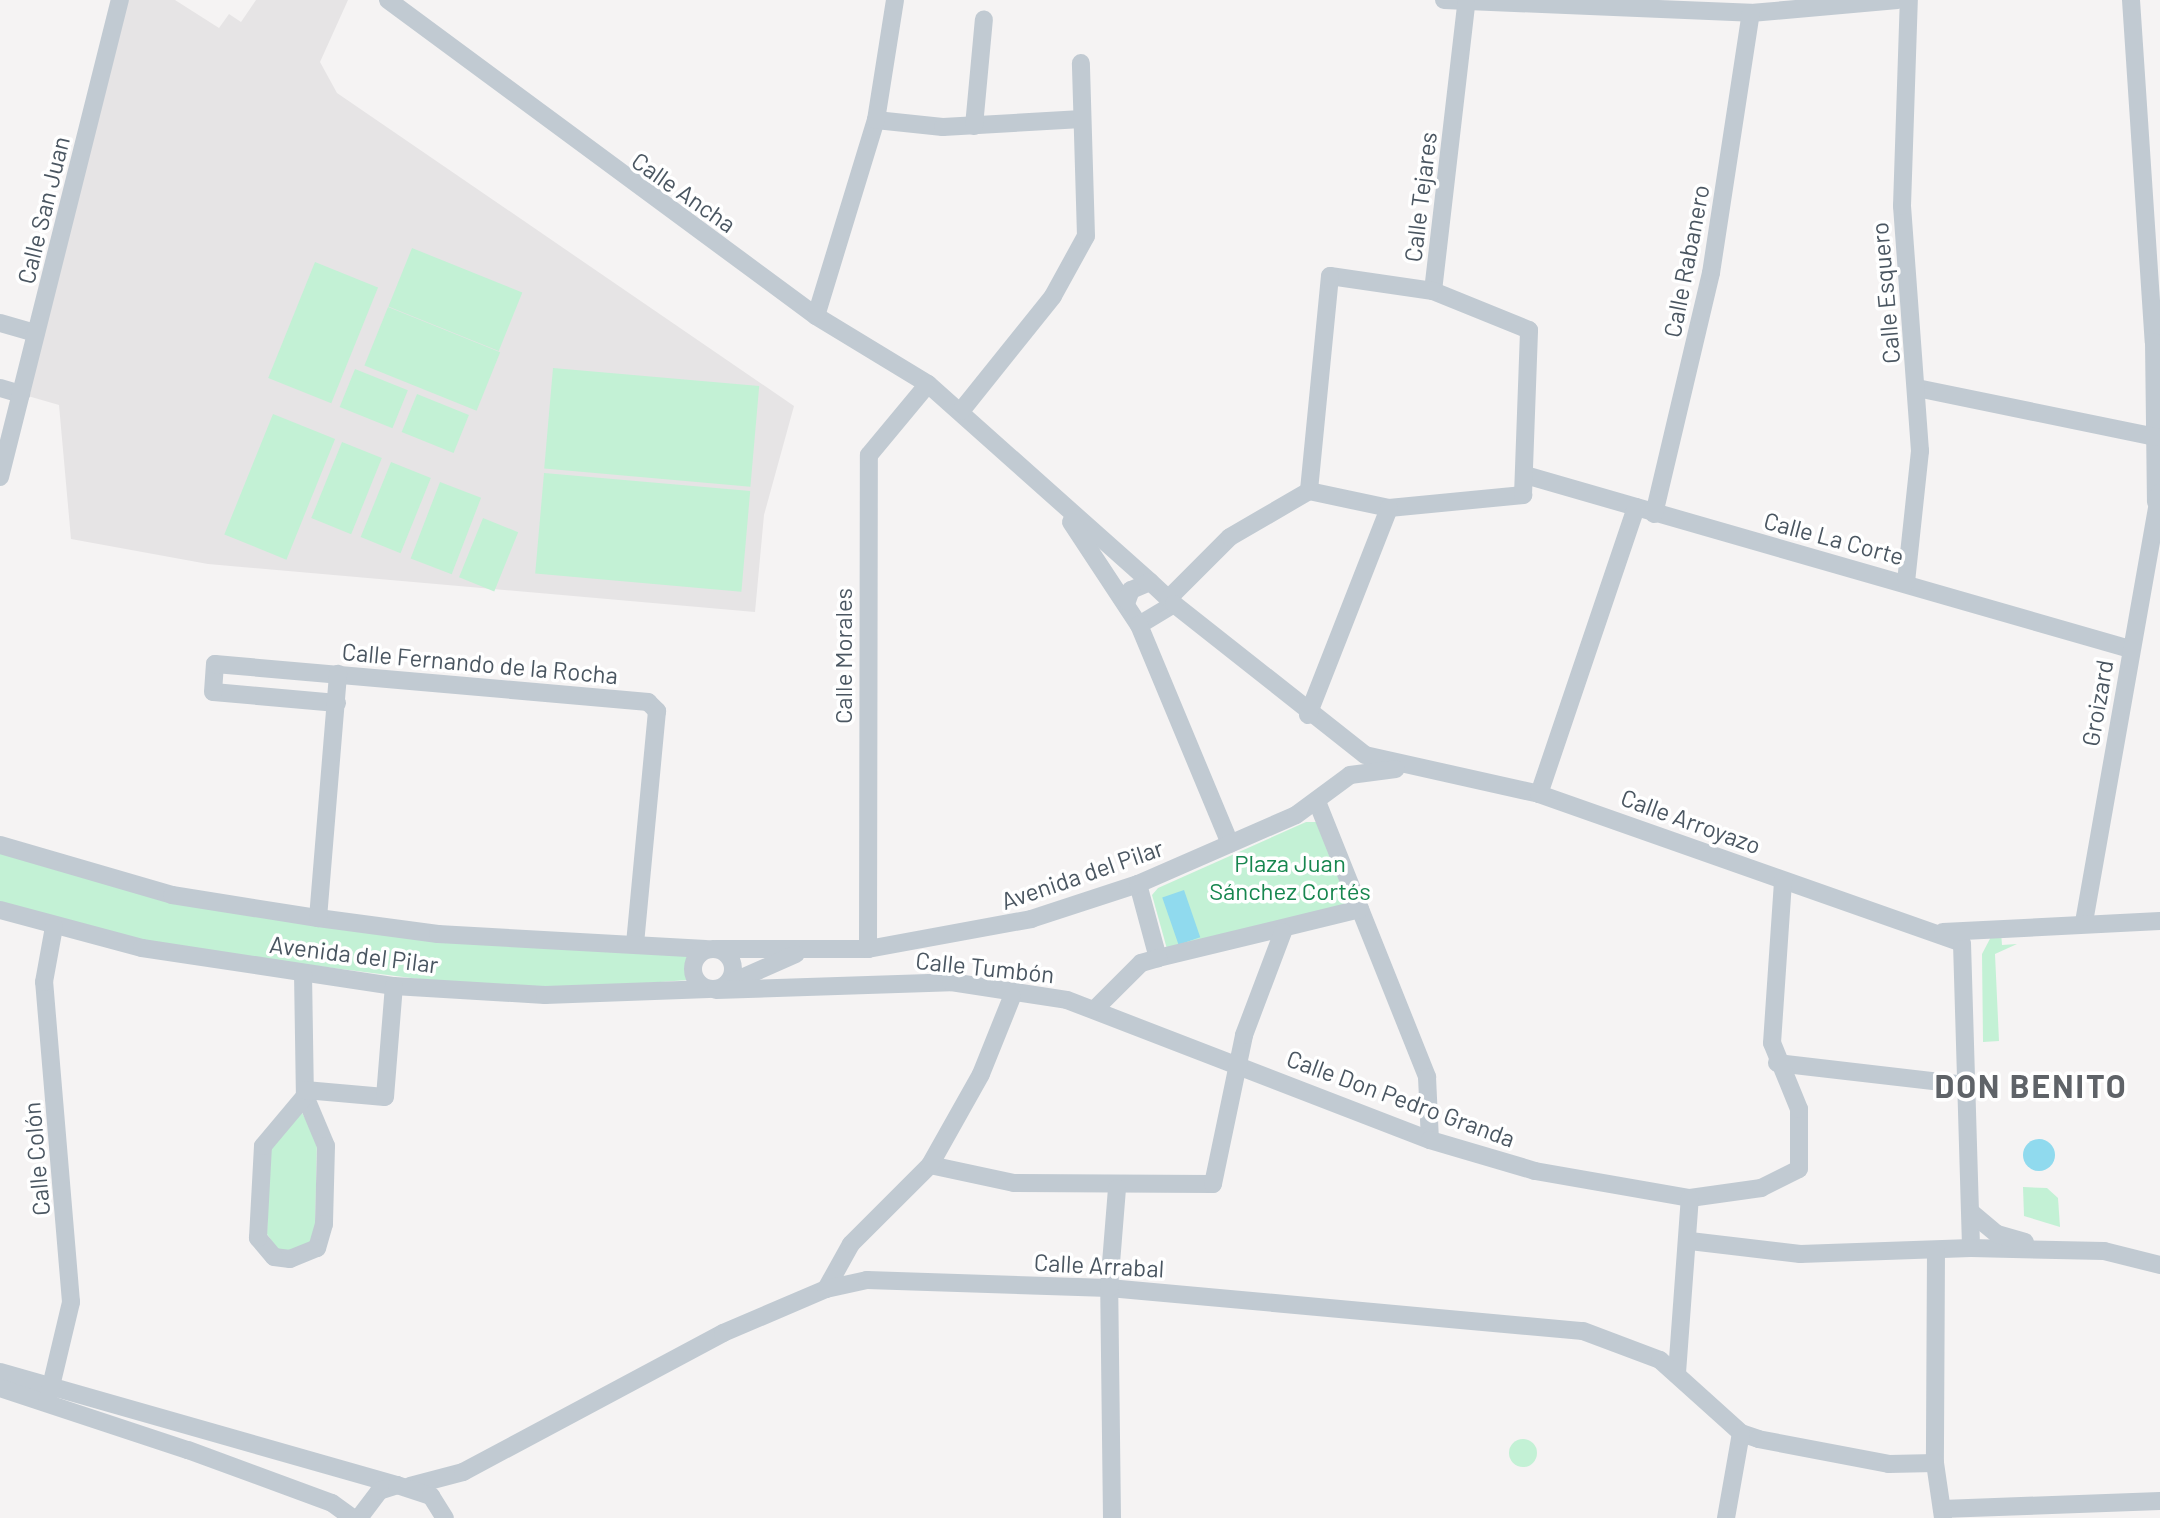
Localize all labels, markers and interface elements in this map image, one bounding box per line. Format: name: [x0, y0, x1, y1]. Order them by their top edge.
street label: Calle Tejares: [1398, 130, 1442, 264]
street label: Calle San Juan: [11, 133, 75, 287]
street label: Calle Ancha: [626, 146, 742, 238]
street label: Calle Rabanero: [1657, 182, 1715, 340]
street label: Calle Esquero: [1864, 221, 1906, 365]
street label: Calle La Corte: [1761, 505, 1907, 571]
street label: Calle Morales: [829, 588, 857, 724]
street label: Calle Fernando de la Rocha: [341, 637, 619, 689]
street label: Groizard: [2075, 658, 2119, 748]
street label: Calle Arroyazo: [1617, 782, 1765, 860]
street label: Avenida del Pilar: [997, 833, 1167, 915]
park label: Plaza Juan Sánchez Cortés: [1209, 849, 1371, 905]
street label: Avenida del Pilar: [268, 929, 440, 979]
street label: Calle Tumbón: [914, 945, 1056, 989]
street label: Calle Don Pedro Granda: [1283, 1043, 1519, 1153]
district label: DON BENITO: [1934, 1066, 2128, 1104]
street label: Calle Colón: [17, 1101, 55, 1217]
street label: Calle Arrabal: [1033, 1247, 1165, 1283]

